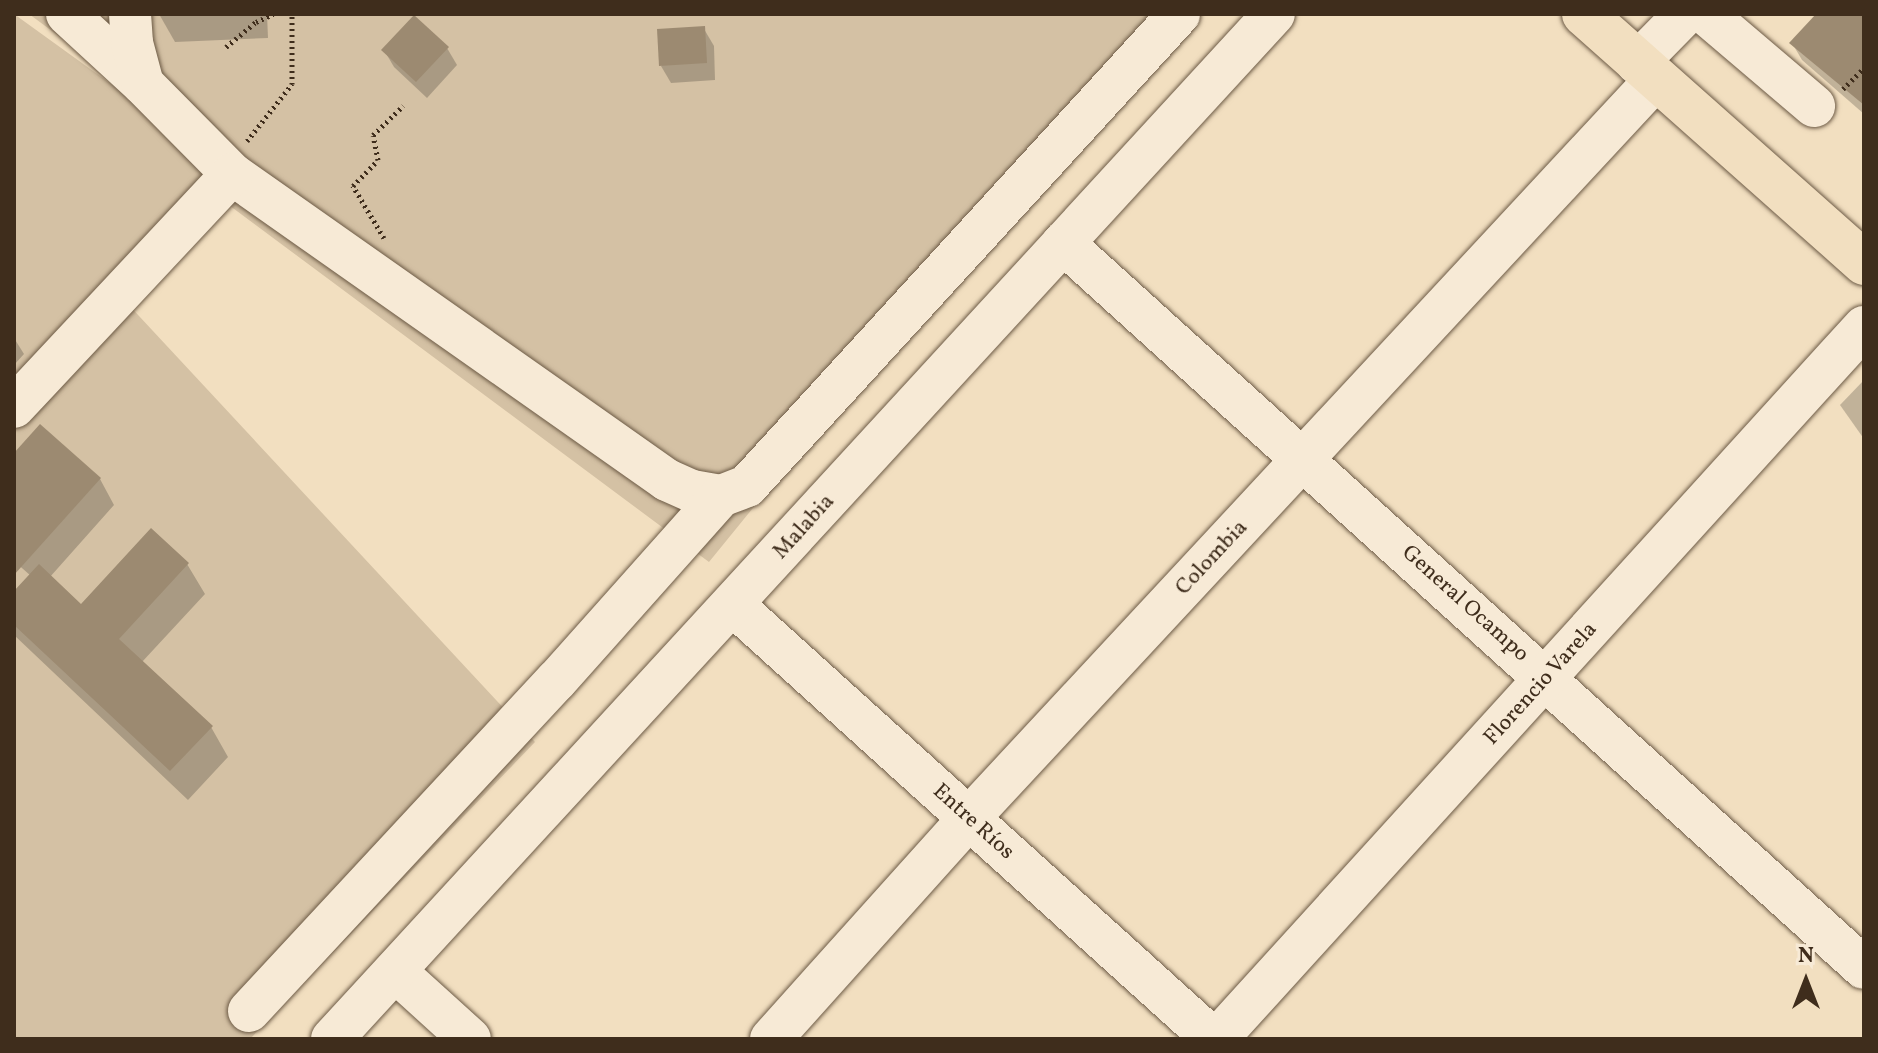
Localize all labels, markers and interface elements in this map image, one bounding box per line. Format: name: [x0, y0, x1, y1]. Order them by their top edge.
street label: Malabia: [768, 489, 840, 565]
street label: Colombia: [1171, 515, 1253, 601]
street label: General Ocampo: [1396, 540, 1534, 668]
street label: Florencio Varela: [1479, 617, 1603, 751]
street label: Entre Ríos: [927, 778, 1019, 866]
north arrow: [1766, 941, 1846, 1021]
text: N: [1798, 941, 1814, 972]

